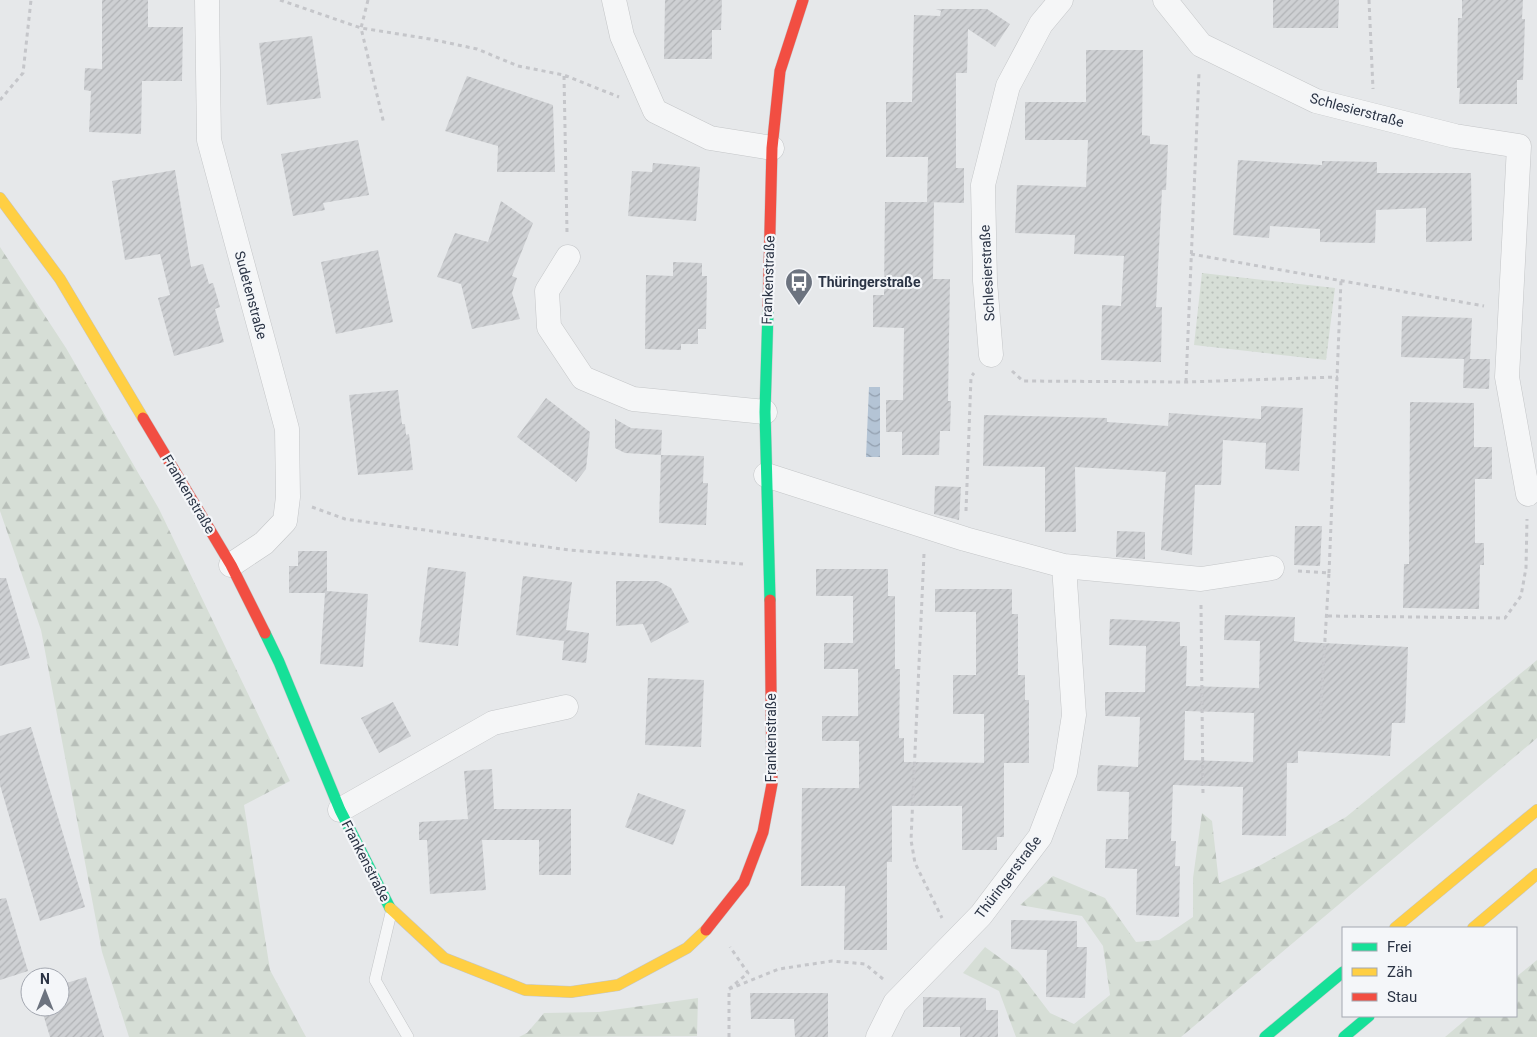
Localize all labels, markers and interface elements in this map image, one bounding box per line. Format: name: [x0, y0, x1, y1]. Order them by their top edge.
street label: Schlesierstraße: [1308, 90, 1406, 130]
street label: Schlesierstraße: [976, 224, 998, 322]
street label: Frankenstraße: [758, 235, 778, 325]
street label: Sudetenstraße: [232, 249, 270, 341]
bus stop icon: Thüringerstraße: [784, 267, 814, 306]
place label: Thüringerstraße: [818, 274, 921, 290]
street label: Frankenstraße: [159, 452, 219, 536]
street label: Frankenstraße: [763, 693, 779, 783]
street label: Frankenstraße: [339, 818, 393, 904]
street label: Thüringerstraße: [972, 833, 1044, 921]
legend: [1342, 927, 1517, 1017]
text: Frei: [1387, 938, 1412, 956]
text: Zäh: [1387, 963, 1412, 981]
north arrow: [20, 967, 70, 1017]
text: N: [40, 971, 50, 987]
text: Stau: [1387, 988, 1417, 1006]

